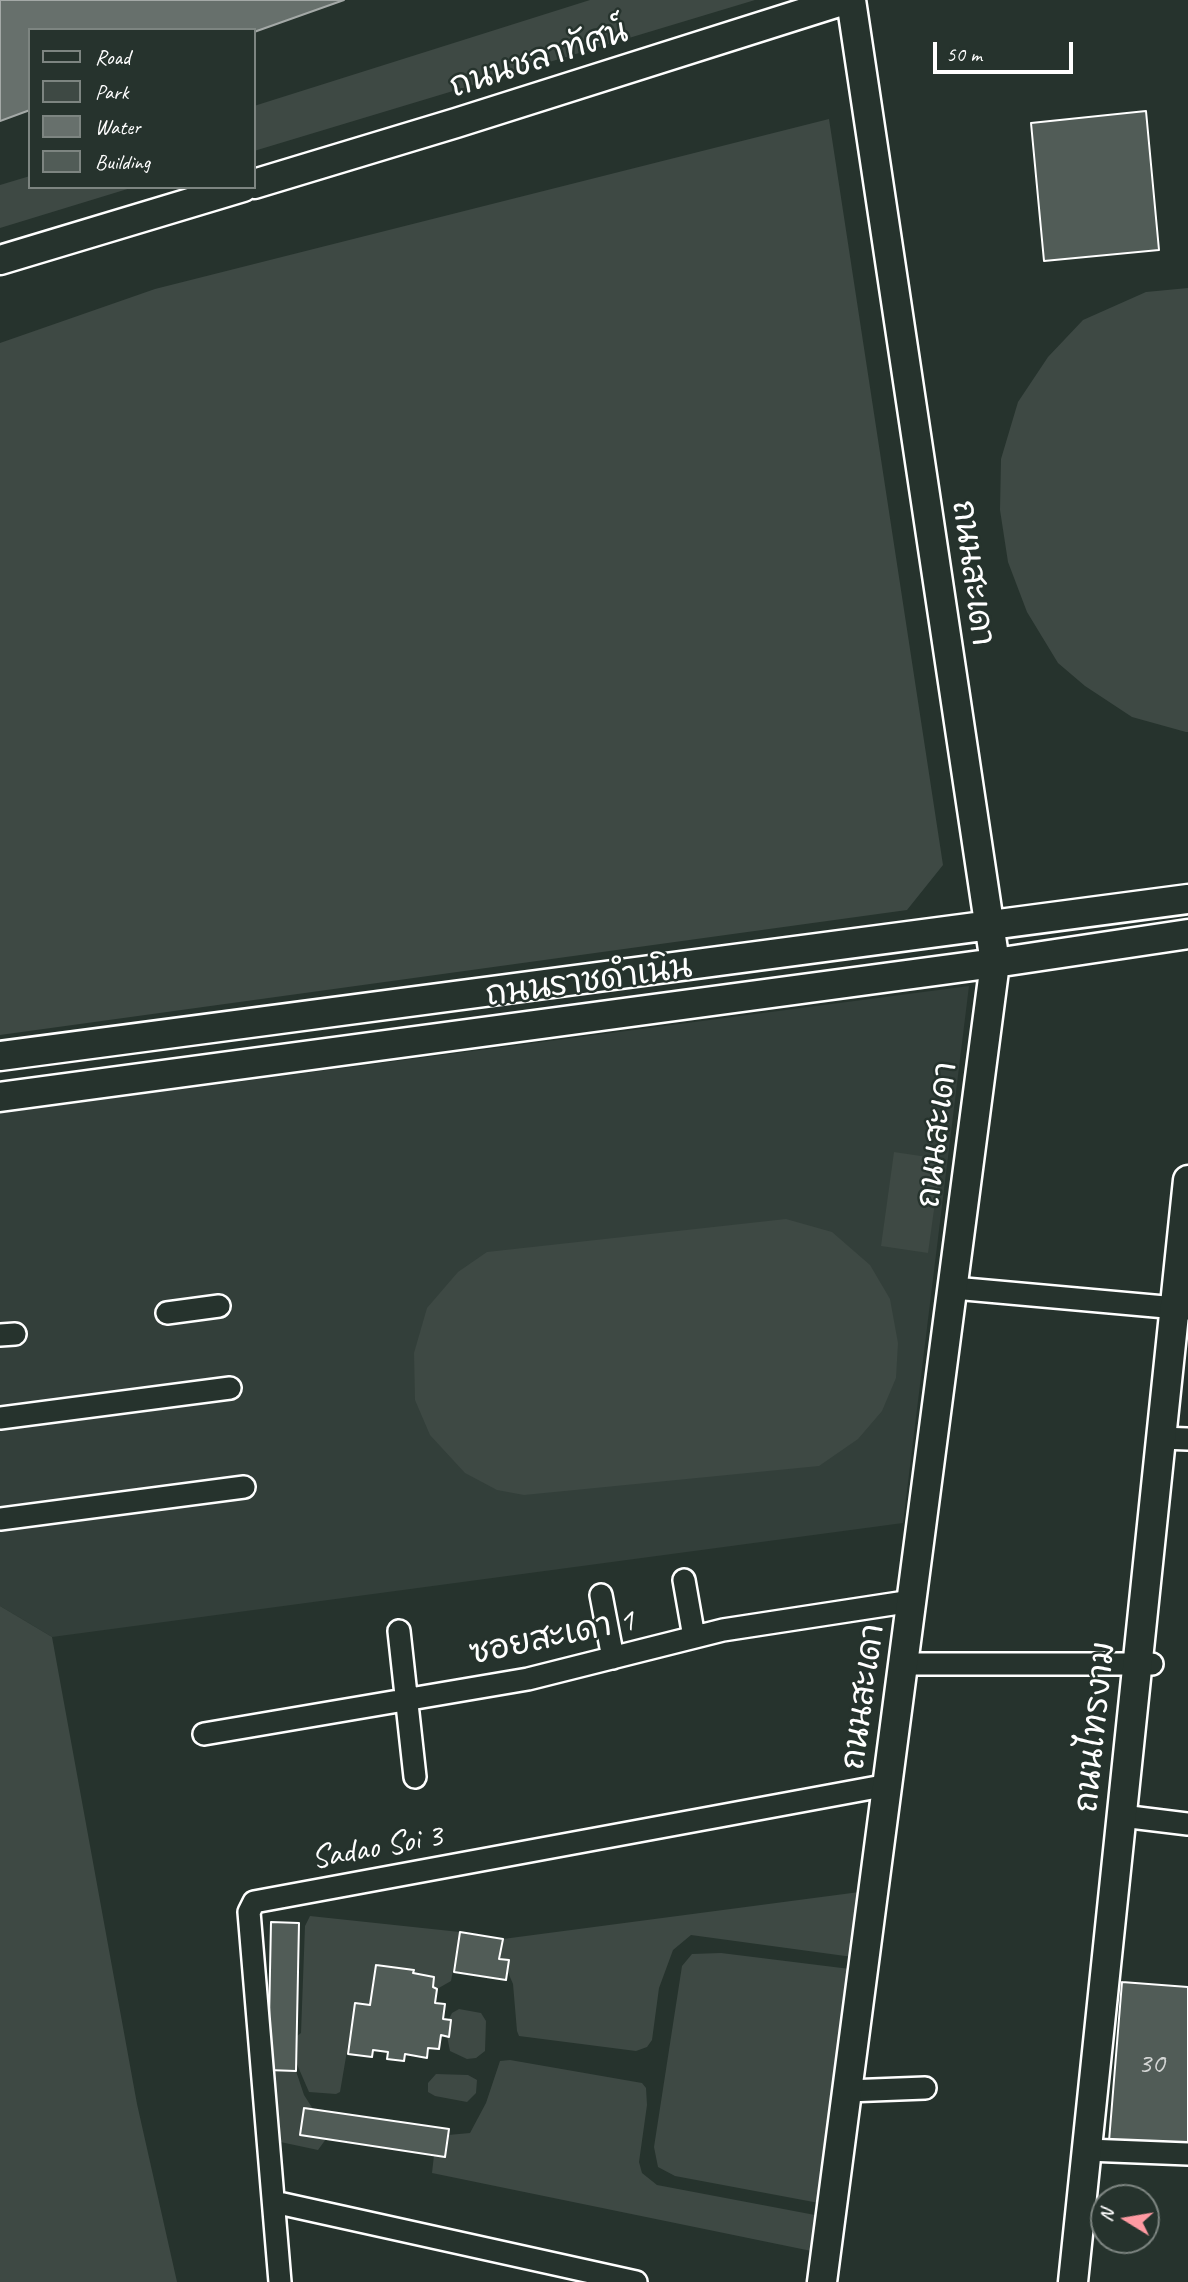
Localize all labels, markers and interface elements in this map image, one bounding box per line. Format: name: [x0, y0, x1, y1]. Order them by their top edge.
street label: ถนนชลาทัศน์: [445, 13, 633, 107]
legend: [28, 28, 256, 189]
scale bar: [936, 28, 1076, 72]
text: 50 m: [946, 41, 982, 67]
text: Road: [95, 44, 130, 70]
text: Park: [95, 79, 128, 105]
text: Water: [95, 114, 141, 140]
text: Building: [95, 149, 150, 175]
street label: ถนนสะเดา: [942, 498, 1002, 648]
street label: ถนนราชดำเนิน: [483, 948, 695, 1016]
street label: ถนนสะเดา: [909, 1060, 967, 1210]
street label: ซอยสะเดา 1: [466, 1601, 638, 1675]
street label: ถนนสะเดา: [834, 1622, 894, 1772]
street label: ถนนไทรงาม: [1067, 1640, 1125, 1814]
street label: Sadao Soi 3: [308, 1817, 446, 1879]
house number: 30: [1138, 2046, 1164, 2082]
north arrow: [1090, 2184, 1160, 2254]
text: N: [1093, 2207, 1119, 2223]

